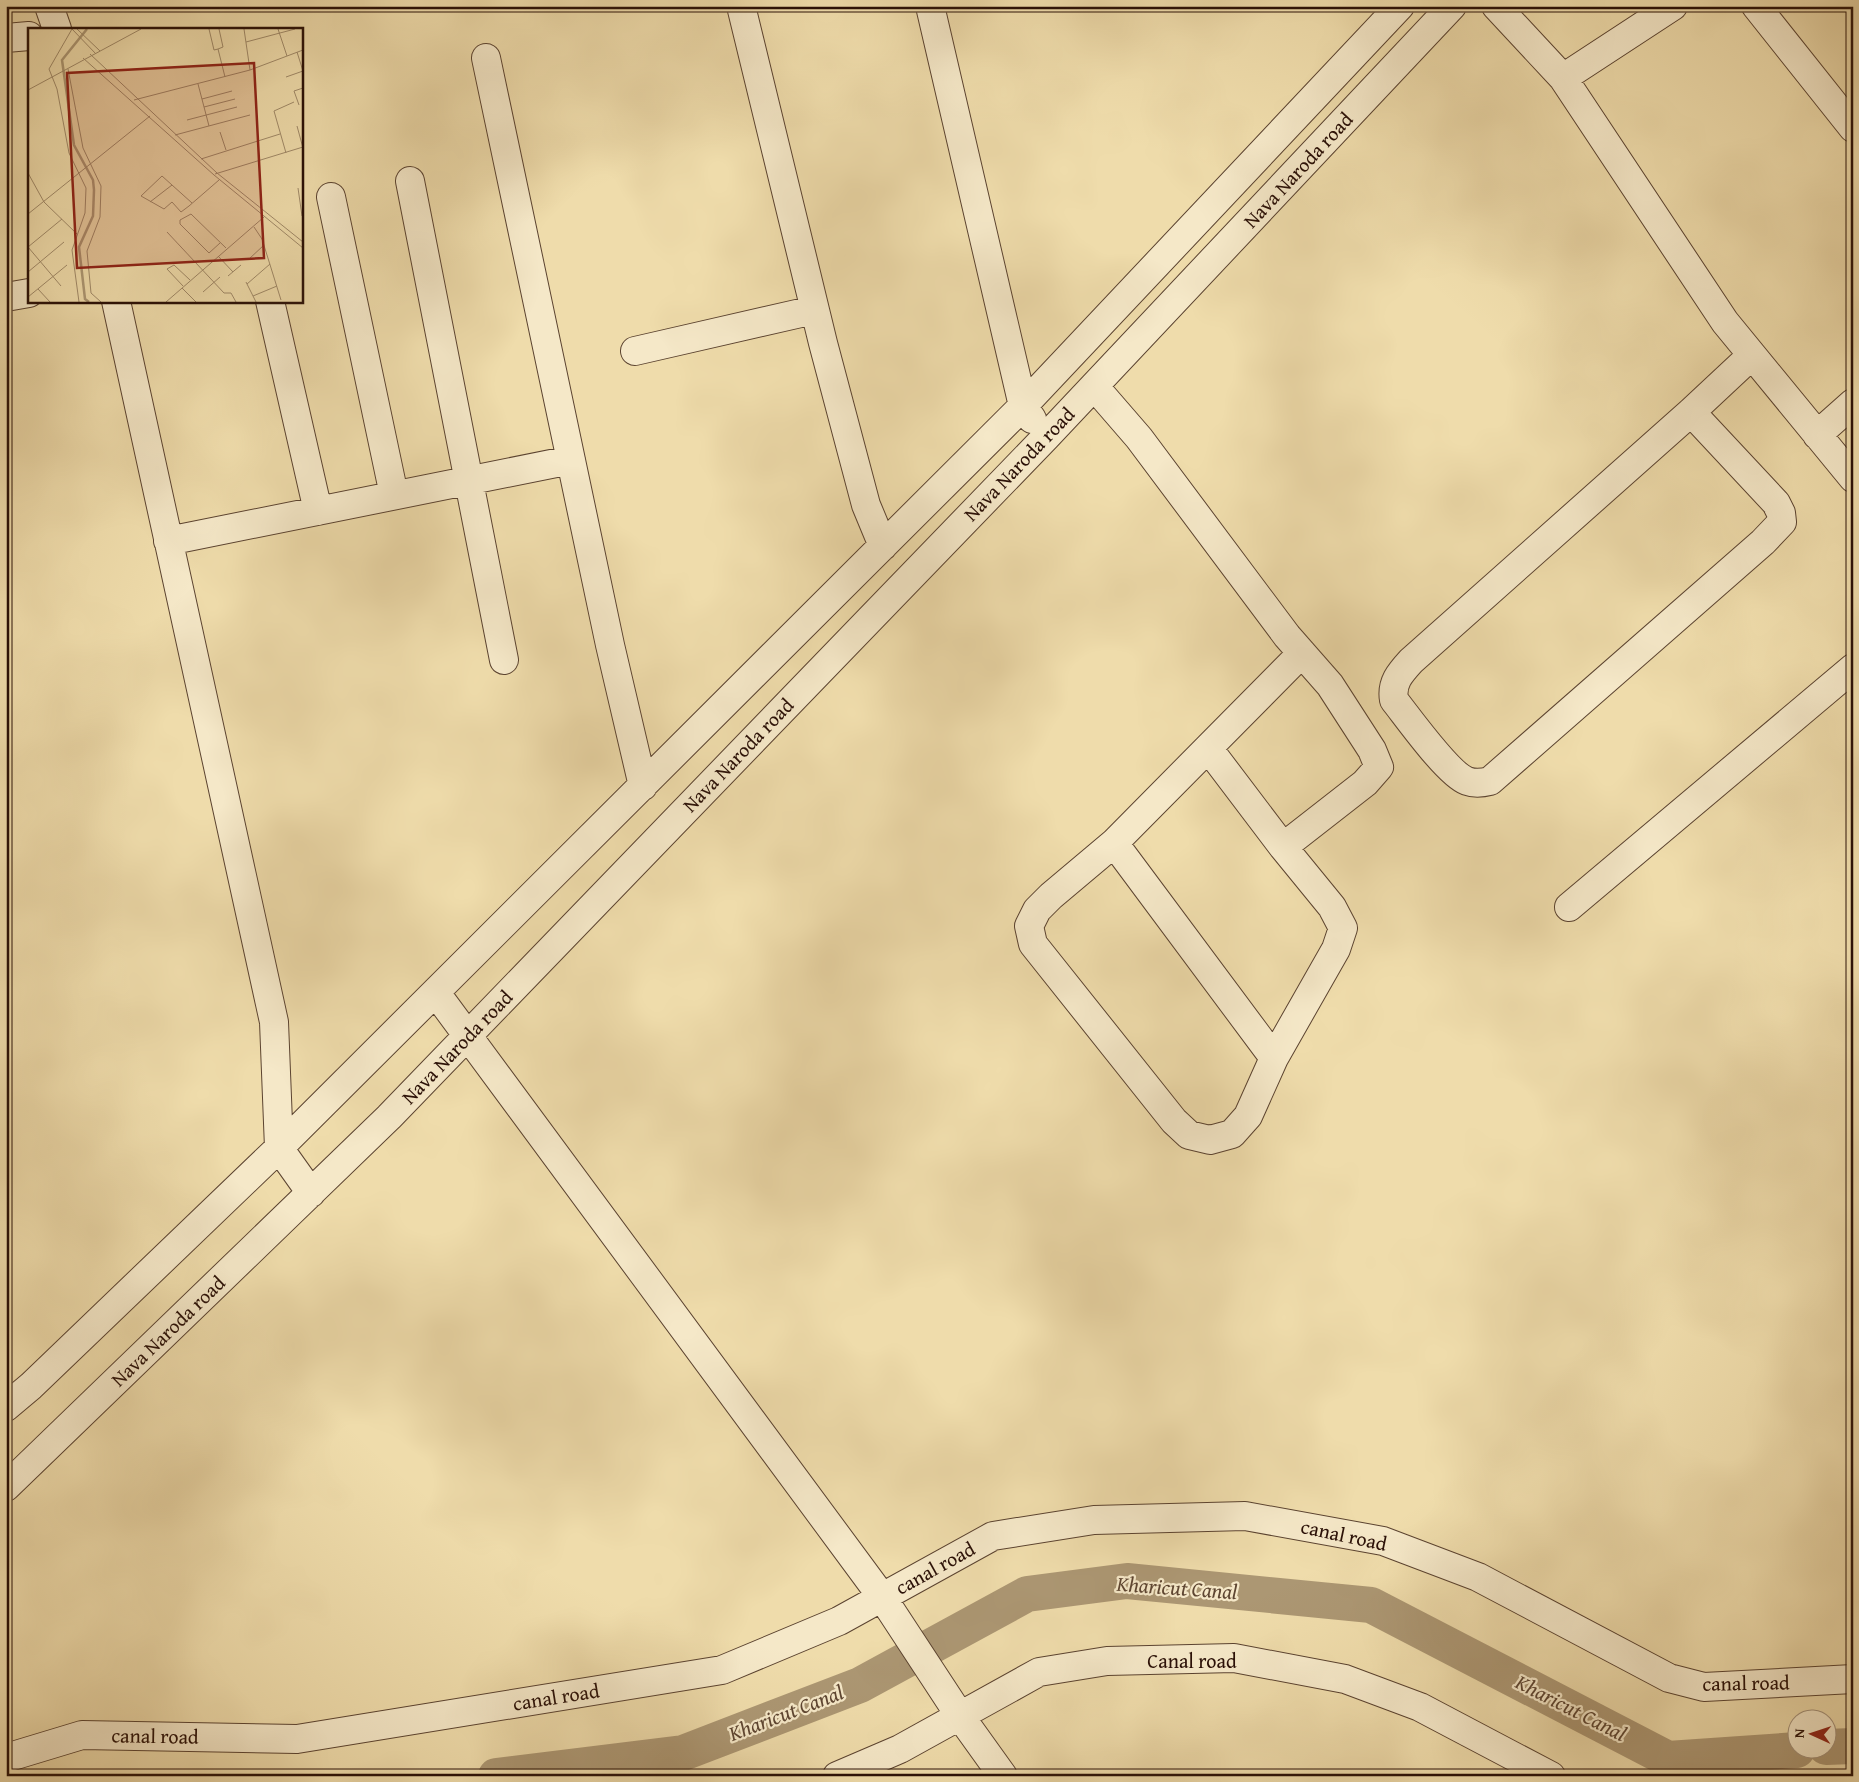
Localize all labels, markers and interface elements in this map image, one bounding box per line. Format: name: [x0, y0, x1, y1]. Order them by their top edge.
inset map: [28, 28, 302, 302]
street label: Nava Naroda road: [1236, 105, 1359, 234]
street label: Nava Naroda road: [956, 400, 1081, 527]
street label: Nava Naroda road: [675, 691, 800, 818]
street label: Nava Naroda road: [394, 983, 519, 1110]
street label: Nava Naroda road: [104, 1268, 232, 1393]
street label: canal road: [1298, 1511, 1390, 1558]
street label: canal road: [890, 1534, 980, 1601]
water label: Kharicut Canal: [1115, 1568, 1238, 1607]
street label: Canal road: [1147, 1646, 1237, 1675]
water label: Kharicut Canal: [1510, 1666, 1632, 1749]
street label: canal road: [1702, 1667, 1790, 1698]
street label: canal road: [511, 1675, 602, 1718]
water label: Kharicut Canal: [723, 1676, 848, 1749]
north arrow: [1786, 1710, 1836, 1760]
street label: canal road: [111, 1720, 199, 1751]
text: N: [1789, 1727, 1809, 1739]

